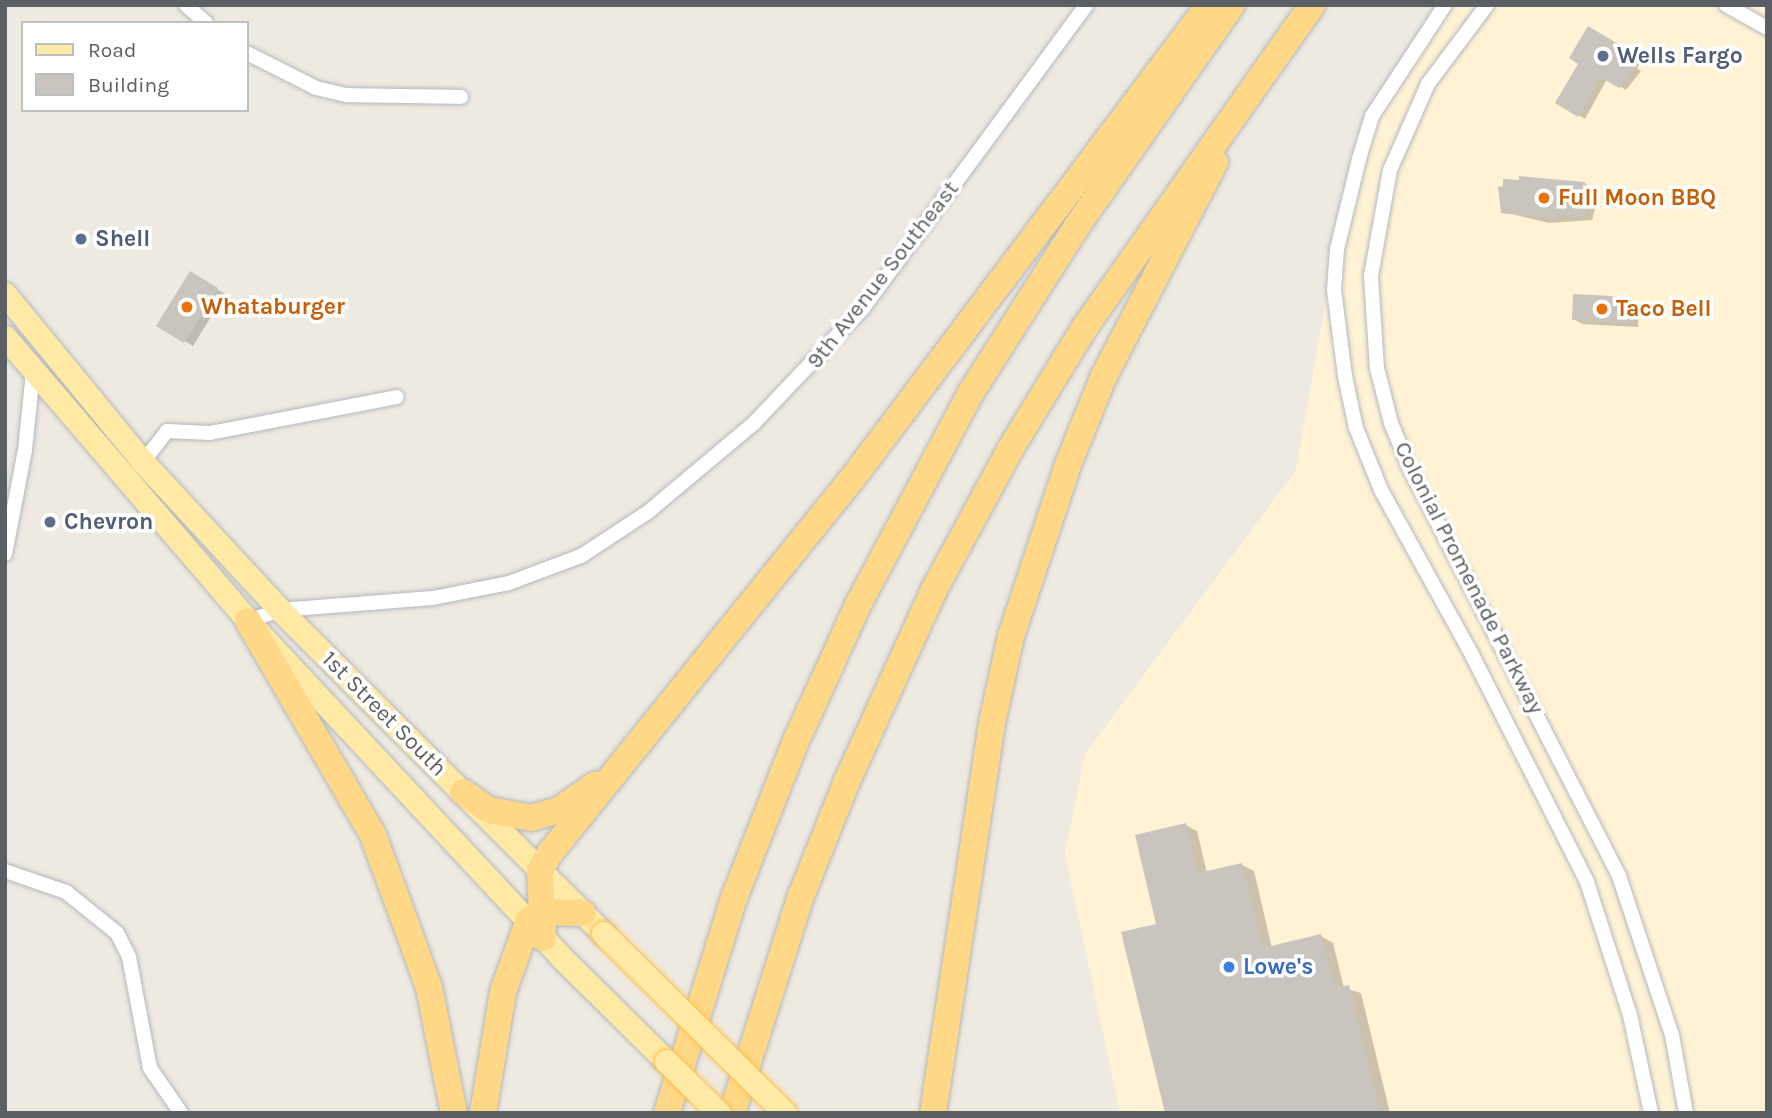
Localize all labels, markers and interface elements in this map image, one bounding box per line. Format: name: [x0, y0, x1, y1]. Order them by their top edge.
legend: [21, 21, 248, 112]
text: Road: [88, 38, 136, 62]
place label: Wells Fargo: [1617, 42, 1743, 70]
marker: Wells Fargo: [1595, 48, 1611, 64]
text: Building: [88, 73, 169, 97]
street label: 9th Avenue Southeast: [801, 176, 965, 374]
place label: Full Moon BBQ: [1558, 184, 1716, 212]
marker: Full Moon BBQ: [1536, 190, 1552, 206]
place label: Shell: [95, 225, 150, 253]
marker: Shell: [73, 231, 89, 247]
place label: Whataburger: [201, 293, 345, 321]
place label: Taco Bell: [1616, 295, 1712, 323]
marker: Whataburger: [179, 299, 195, 315]
marker: Taco Bell: [1594, 301, 1610, 317]
street label: Colonial Promenade Parkway: [1388, 437, 1550, 719]
place label: Chevron: [64, 508, 153, 536]
marker: Chevron: [42, 514, 58, 530]
street label: 1st Street South: [316, 646, 452, 782]
place label: Lowe's: [1243, 953, 1313, 981]
marker: Lowe's: [1221, 959, 1237, 975]

